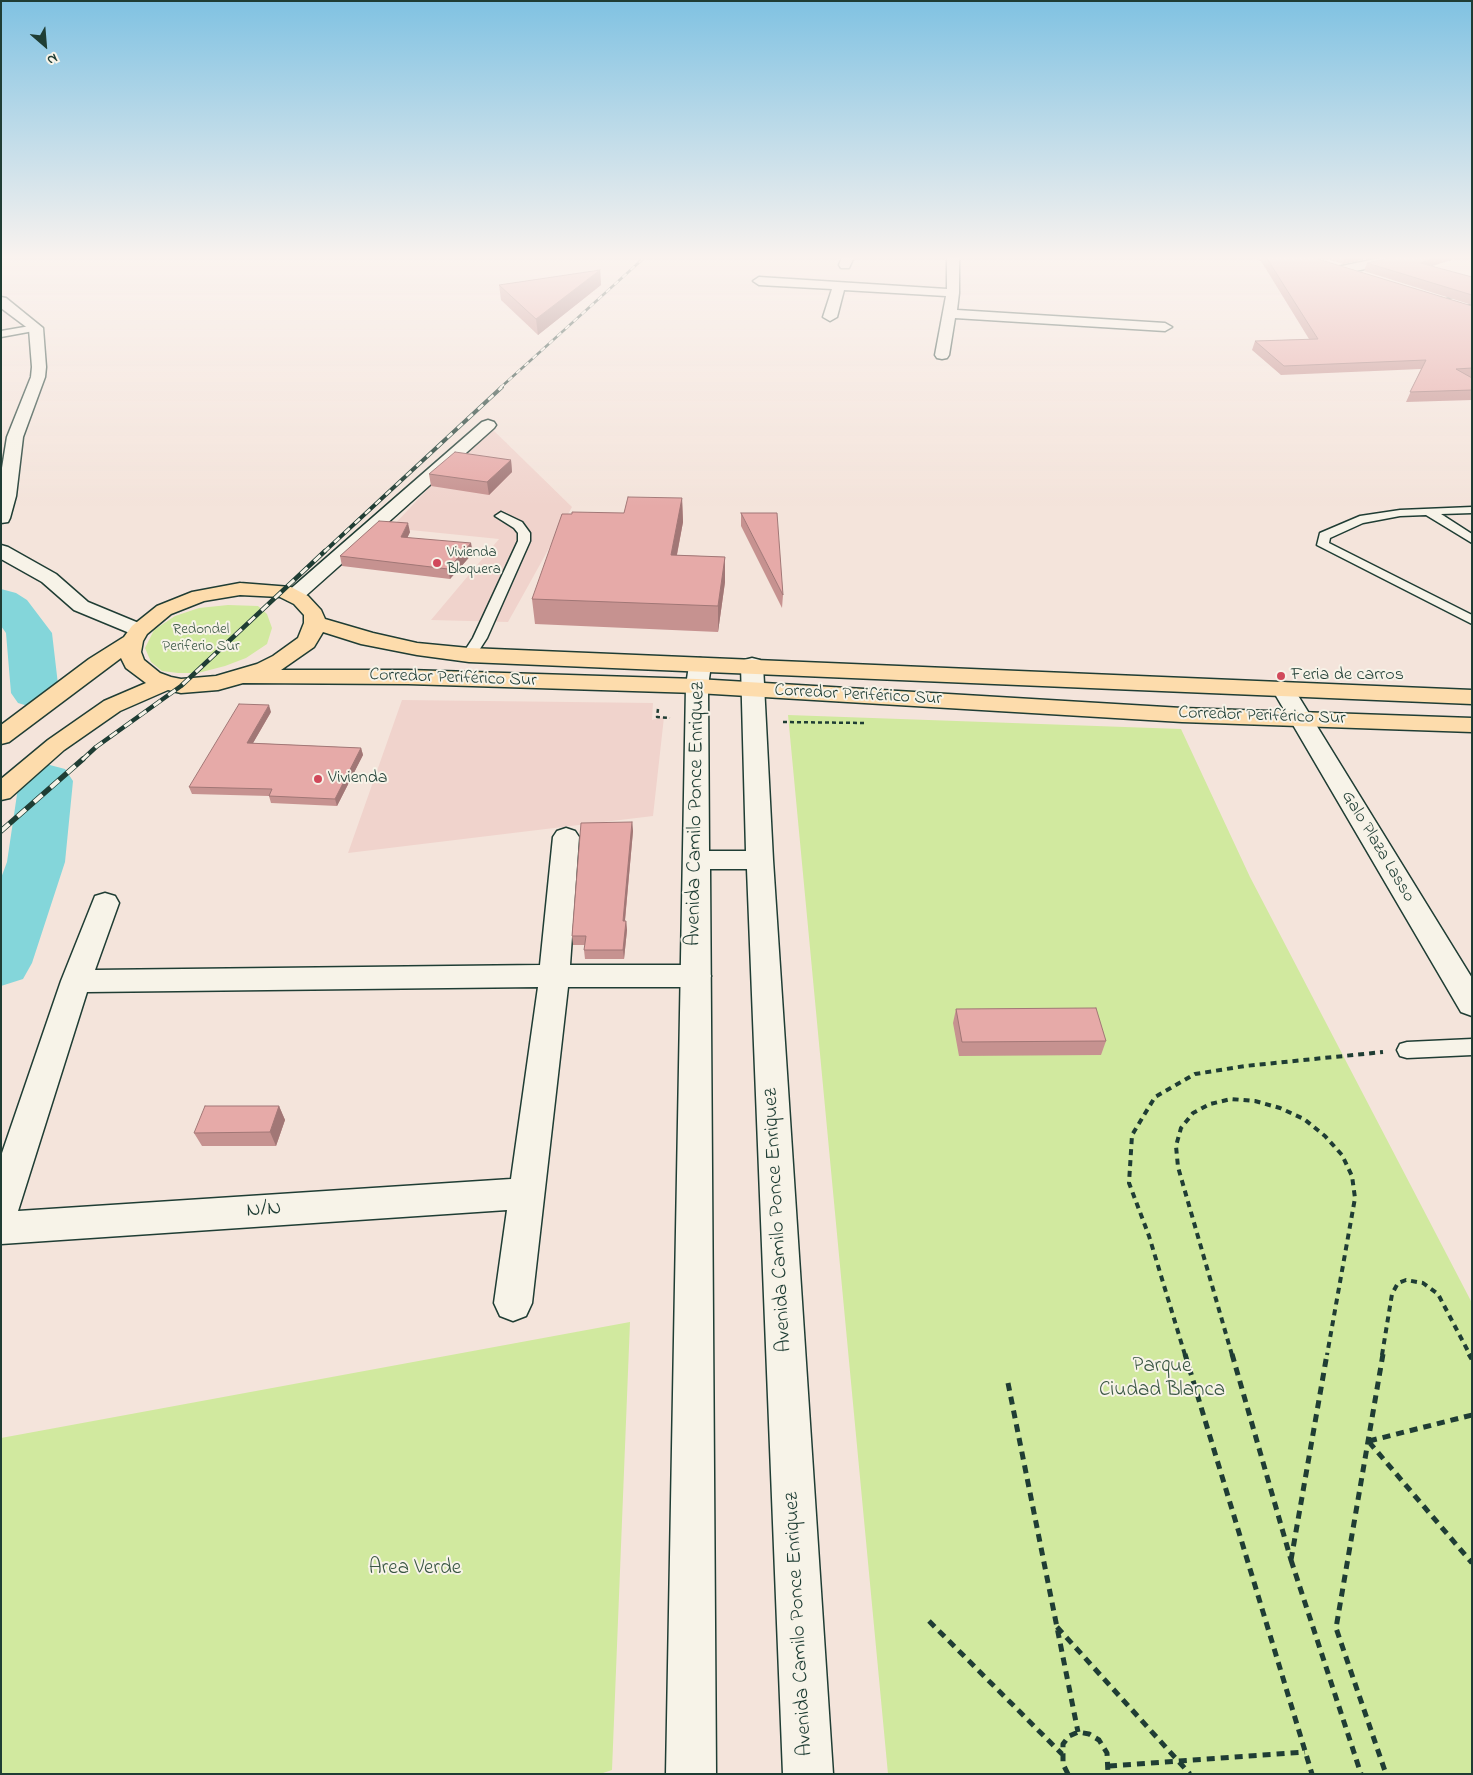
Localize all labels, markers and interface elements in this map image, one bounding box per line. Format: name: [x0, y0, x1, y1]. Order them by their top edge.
north arrow: [20, 20, 70, 70]
text: N: [43, 47, 61, 70]
place label: Vivienda Bloquera: [447, 545, 501, 580]
marker: Vivienda Bloquera: [431, 557, 443, 569]
park label: Redondel Periferio Sur: [162, 622, 240, 657]
street label: Corredor Periférico Sur: [369, 665, 537, 693]
place label: Feria de carros: [1291, 665, 1404, 687]
marker: Feria de carros: [1275, 670, 1287, 682]
street label: Avenida Camilo Ponce Enriquez: [682, 681, 712, 947]
street label: Corredor Periférico Sur: [774, 681, 942, 711]
street label: Corredor Periférico Sur: [1178, 703, 1346, 731]
place label: Vivienda: [328, 768, 388, 790]
marker: Vivienda: [312, 773, 324, 785]
street label: Galo Plaza Lasso: [1335, 788, 1419, 906]
street label: Avenida Camilo Ponce Enriquez: [759, 1087, 799, 1353]
street label: N/N: [246, 1197, 282, 1225]
park label: Parque Ciudad Blanca: [1099, 1355, 1225, 1405]
street label: Avenida Camilo Ponce Enriquez: [780, 1491, 820, 1757]
park label: Area Verde: [369, 1557, 461, 1583]

